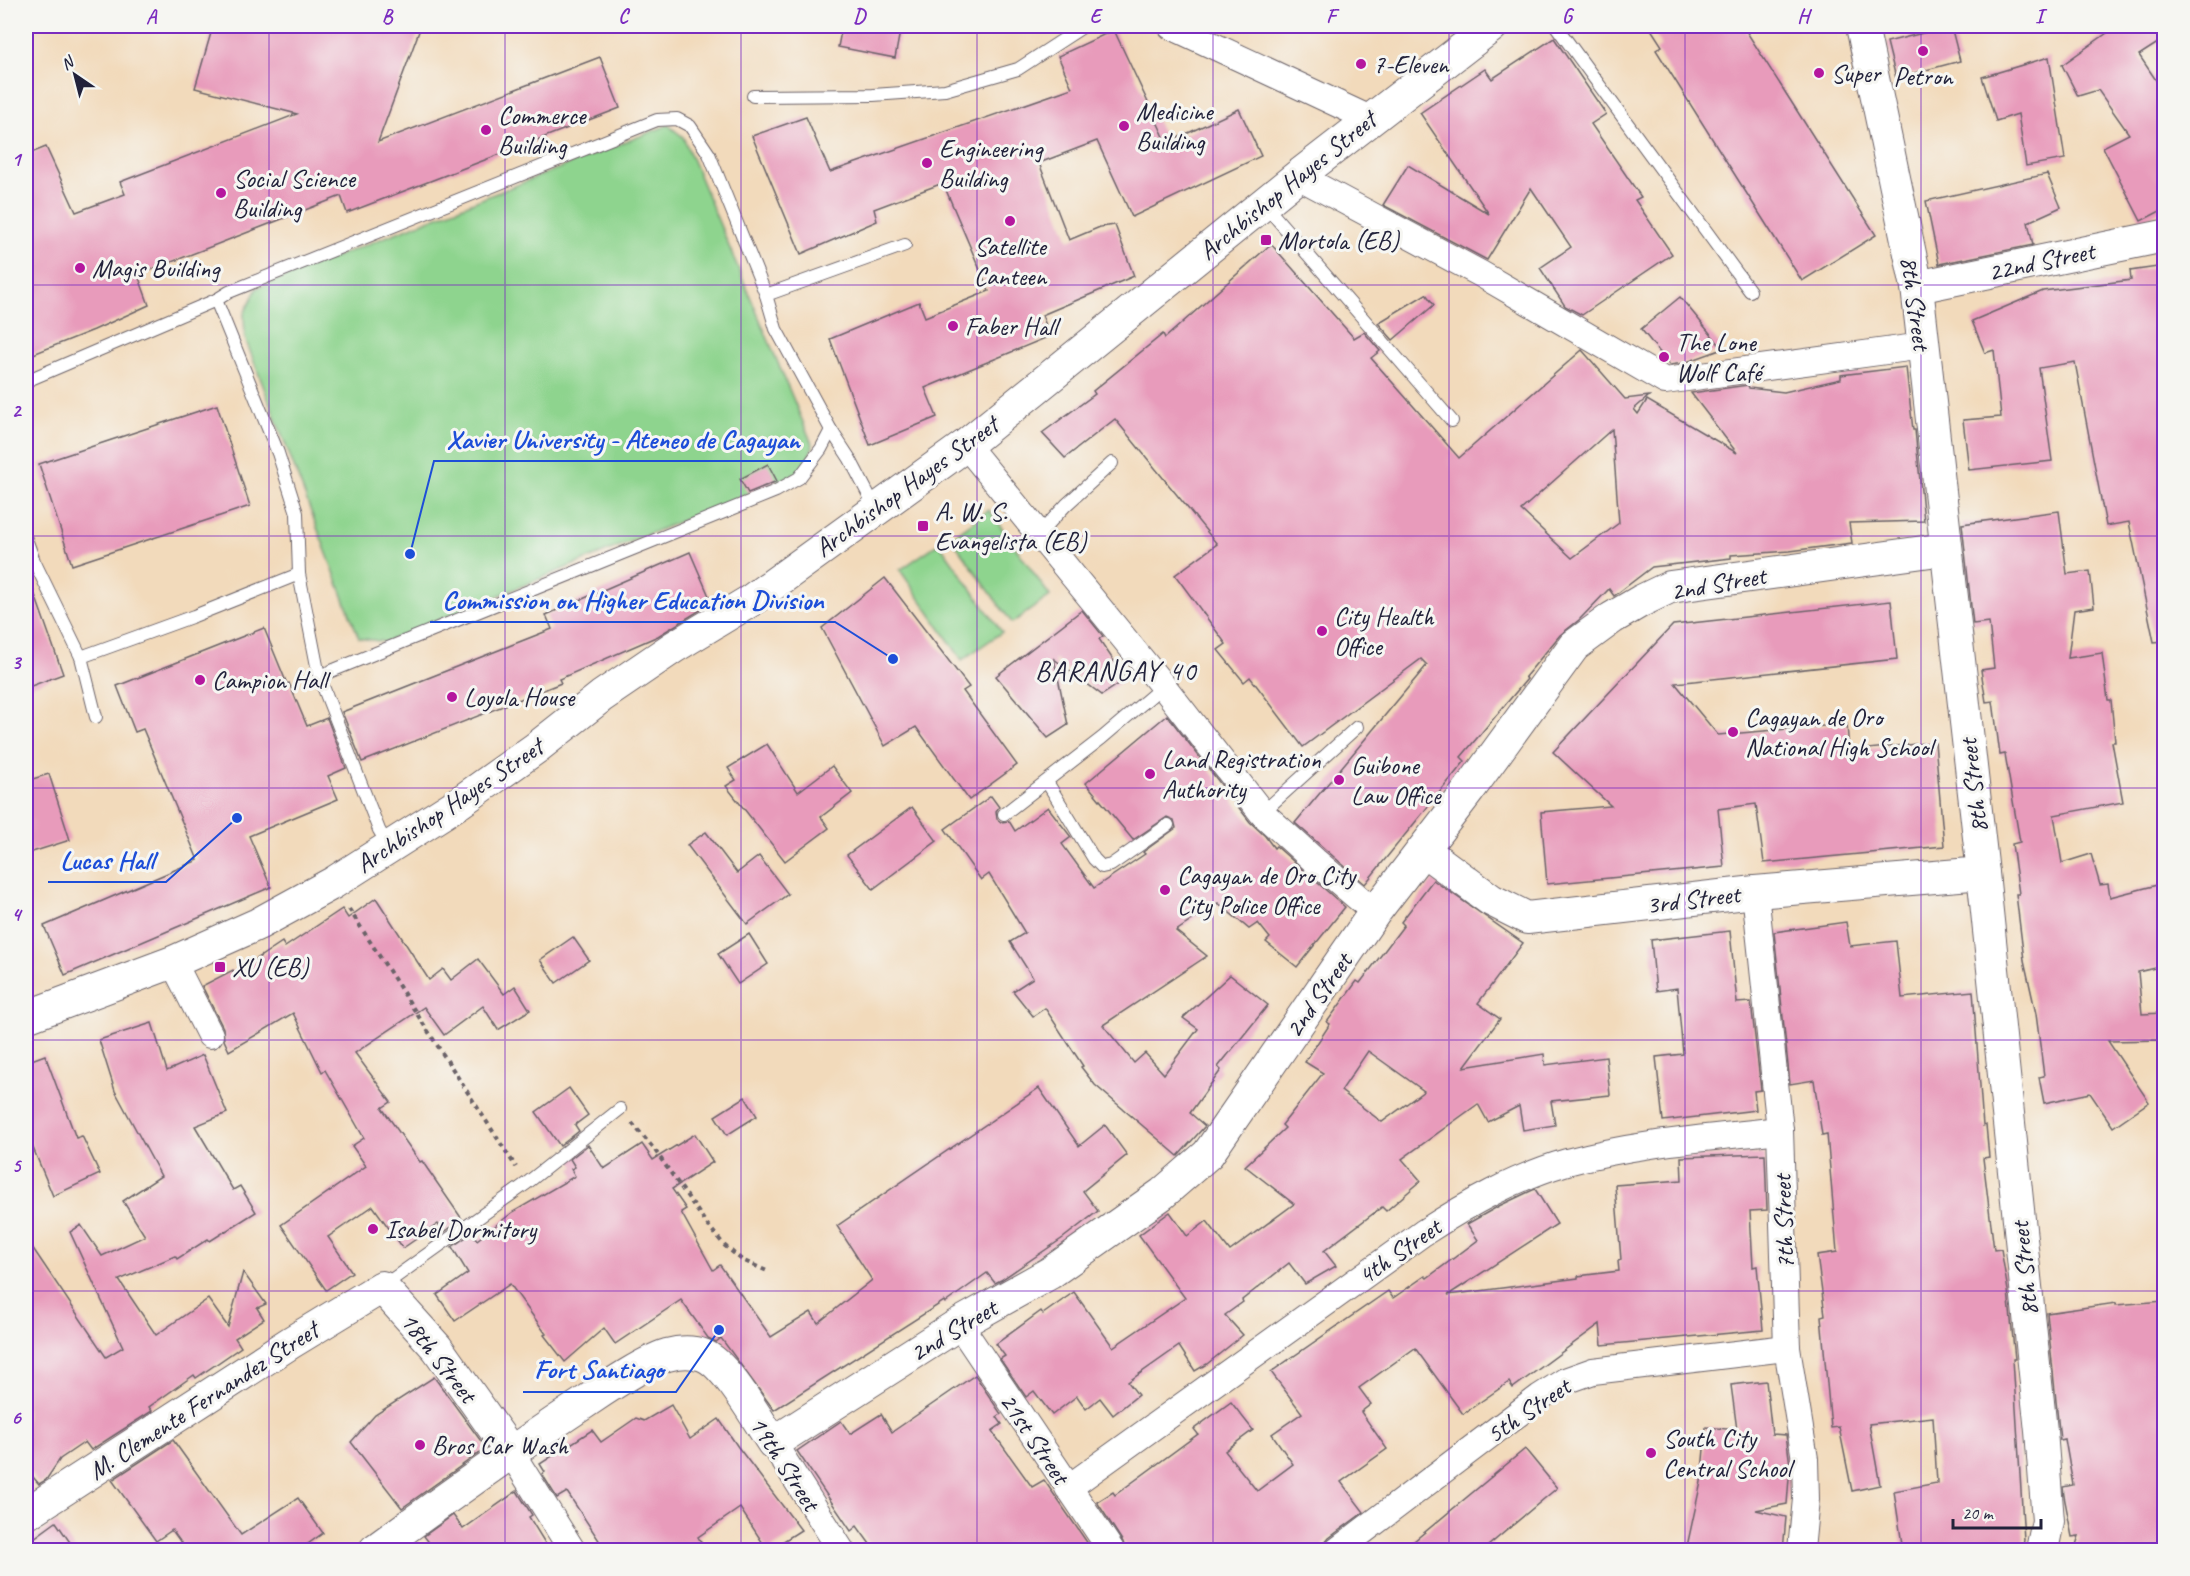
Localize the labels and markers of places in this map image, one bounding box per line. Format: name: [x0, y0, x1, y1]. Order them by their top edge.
marker: Petron: [1916, 44, 1930, 58]
place label: 7-Eleven: [1373, 48, 1450, 81]
marker: 7-Eleven: [1354, 57, 1368, 71]
place label: Super: [1831, 57, 1882, 90]
place label: Petron: [1894, 60, 1954, 93]
marker: Super: [1812, 66, 1826, 80]
place label: Medicine Building: [1136, 95, 1215, 158]
place label: Commerce Building: [498, 99, 587, 162]
marker: Medicine Building: [1117, 119, 1131, 133]
marker: Commerce Building: [479, 123, 493, 137]
place label: Engineering Building: [939, 132, 1044, 195]
marker: Engineering Building: [920, 156, 934, 170]
place label: Social Science Building: [233, 162, 356, 225]
marker: Social Science Building: [214, 186, 228, 200]
marker: Satellite Canteen: [1003, 214, 1017, 228]
place label: Mortola (EB): [1278, 224, 1400, 257]
place label: Satellite Canteen: [974, 230, 1048, 293]
marker: Mortola (EB): [1259, 233, 1273, 247]
place label: Magis Building: [92, 252, 221, 285]
marker: Magis Building: [73, 261, 87, 275]
place label: Faber Hall: [965, 310, 1062, 343]
marker: Faber Hall: [946, 319, 960, 333]
place label: The Lone Wolf Café: [1676, 326, 1765, 389]
marker: The Lone Wolf Café: [1657, 350, 1671, 364]
callout: Xavier University - Ateneo de Cagayan: [434, 416, 811, 461]
place label: A. W. S. Evangelista (EB): [935, 495, 1088, 558]
marker: A. W. S. Evangelista (EB): [916, 519, 930, 533]
callout: Commission on Higher Education Division: [430, 577, 835, 622]
place label: City Health Office: [1334, 600, 1435, 663]
marker: City Health Office: [1315, 624, 1329, 638]
place label: Campion Hall: [212, 664, 331, 697]
marker: Campion Hall: [193, 673, 207, 687]
place label: Loyola House: [464, 681, 576, 714]
marker: Loyola House: [445, 690, 459, 704]
place label: Cagayan de Oro National High School: [1745, 701, 1937, 764]
marker: Cagayan de Oro National High School: [1726, 725, 1740, 739]
place label: Land Registration Authority: [1162, 743, 1321, 806]
place label: Guibone Law Office: [1351, 749, 1442, 812]
marker: Land Registration Authority: [1143, 767, 1157, 781]
marker: Guibone Law Office: [1332, 773, 1346, 787]
callout: Lucas Hall: [48, 837, 166, 882]
place label: Cagayan de Oro City City Police Office: [1177, 859, 1357, 922]
marker: Cagayan de Oro City City Police Office: [1158, 883, 1172, 897]
place label: XU (EB): [232, 951, 310, 984]
marker: XU (EB): [213, 960, 227, 974]
place label: Isabel Dormitory: [385, 1213, 538, 1246]
marker: Isabel Dormitory: [366, 1222, 380, 1236]
callout: Fort Santiago: [523, 1347, 676, 1392]
place label: South City Central School: [1663, 1422, 1795, 1485]
place label: Bros Car Wash: [432, 1429, 569, 1462]
marker: Bros Car Wash: [413, 1438, 427, 1452]
marker: South City Central School: [1644, 1446, 1658, 1460]

